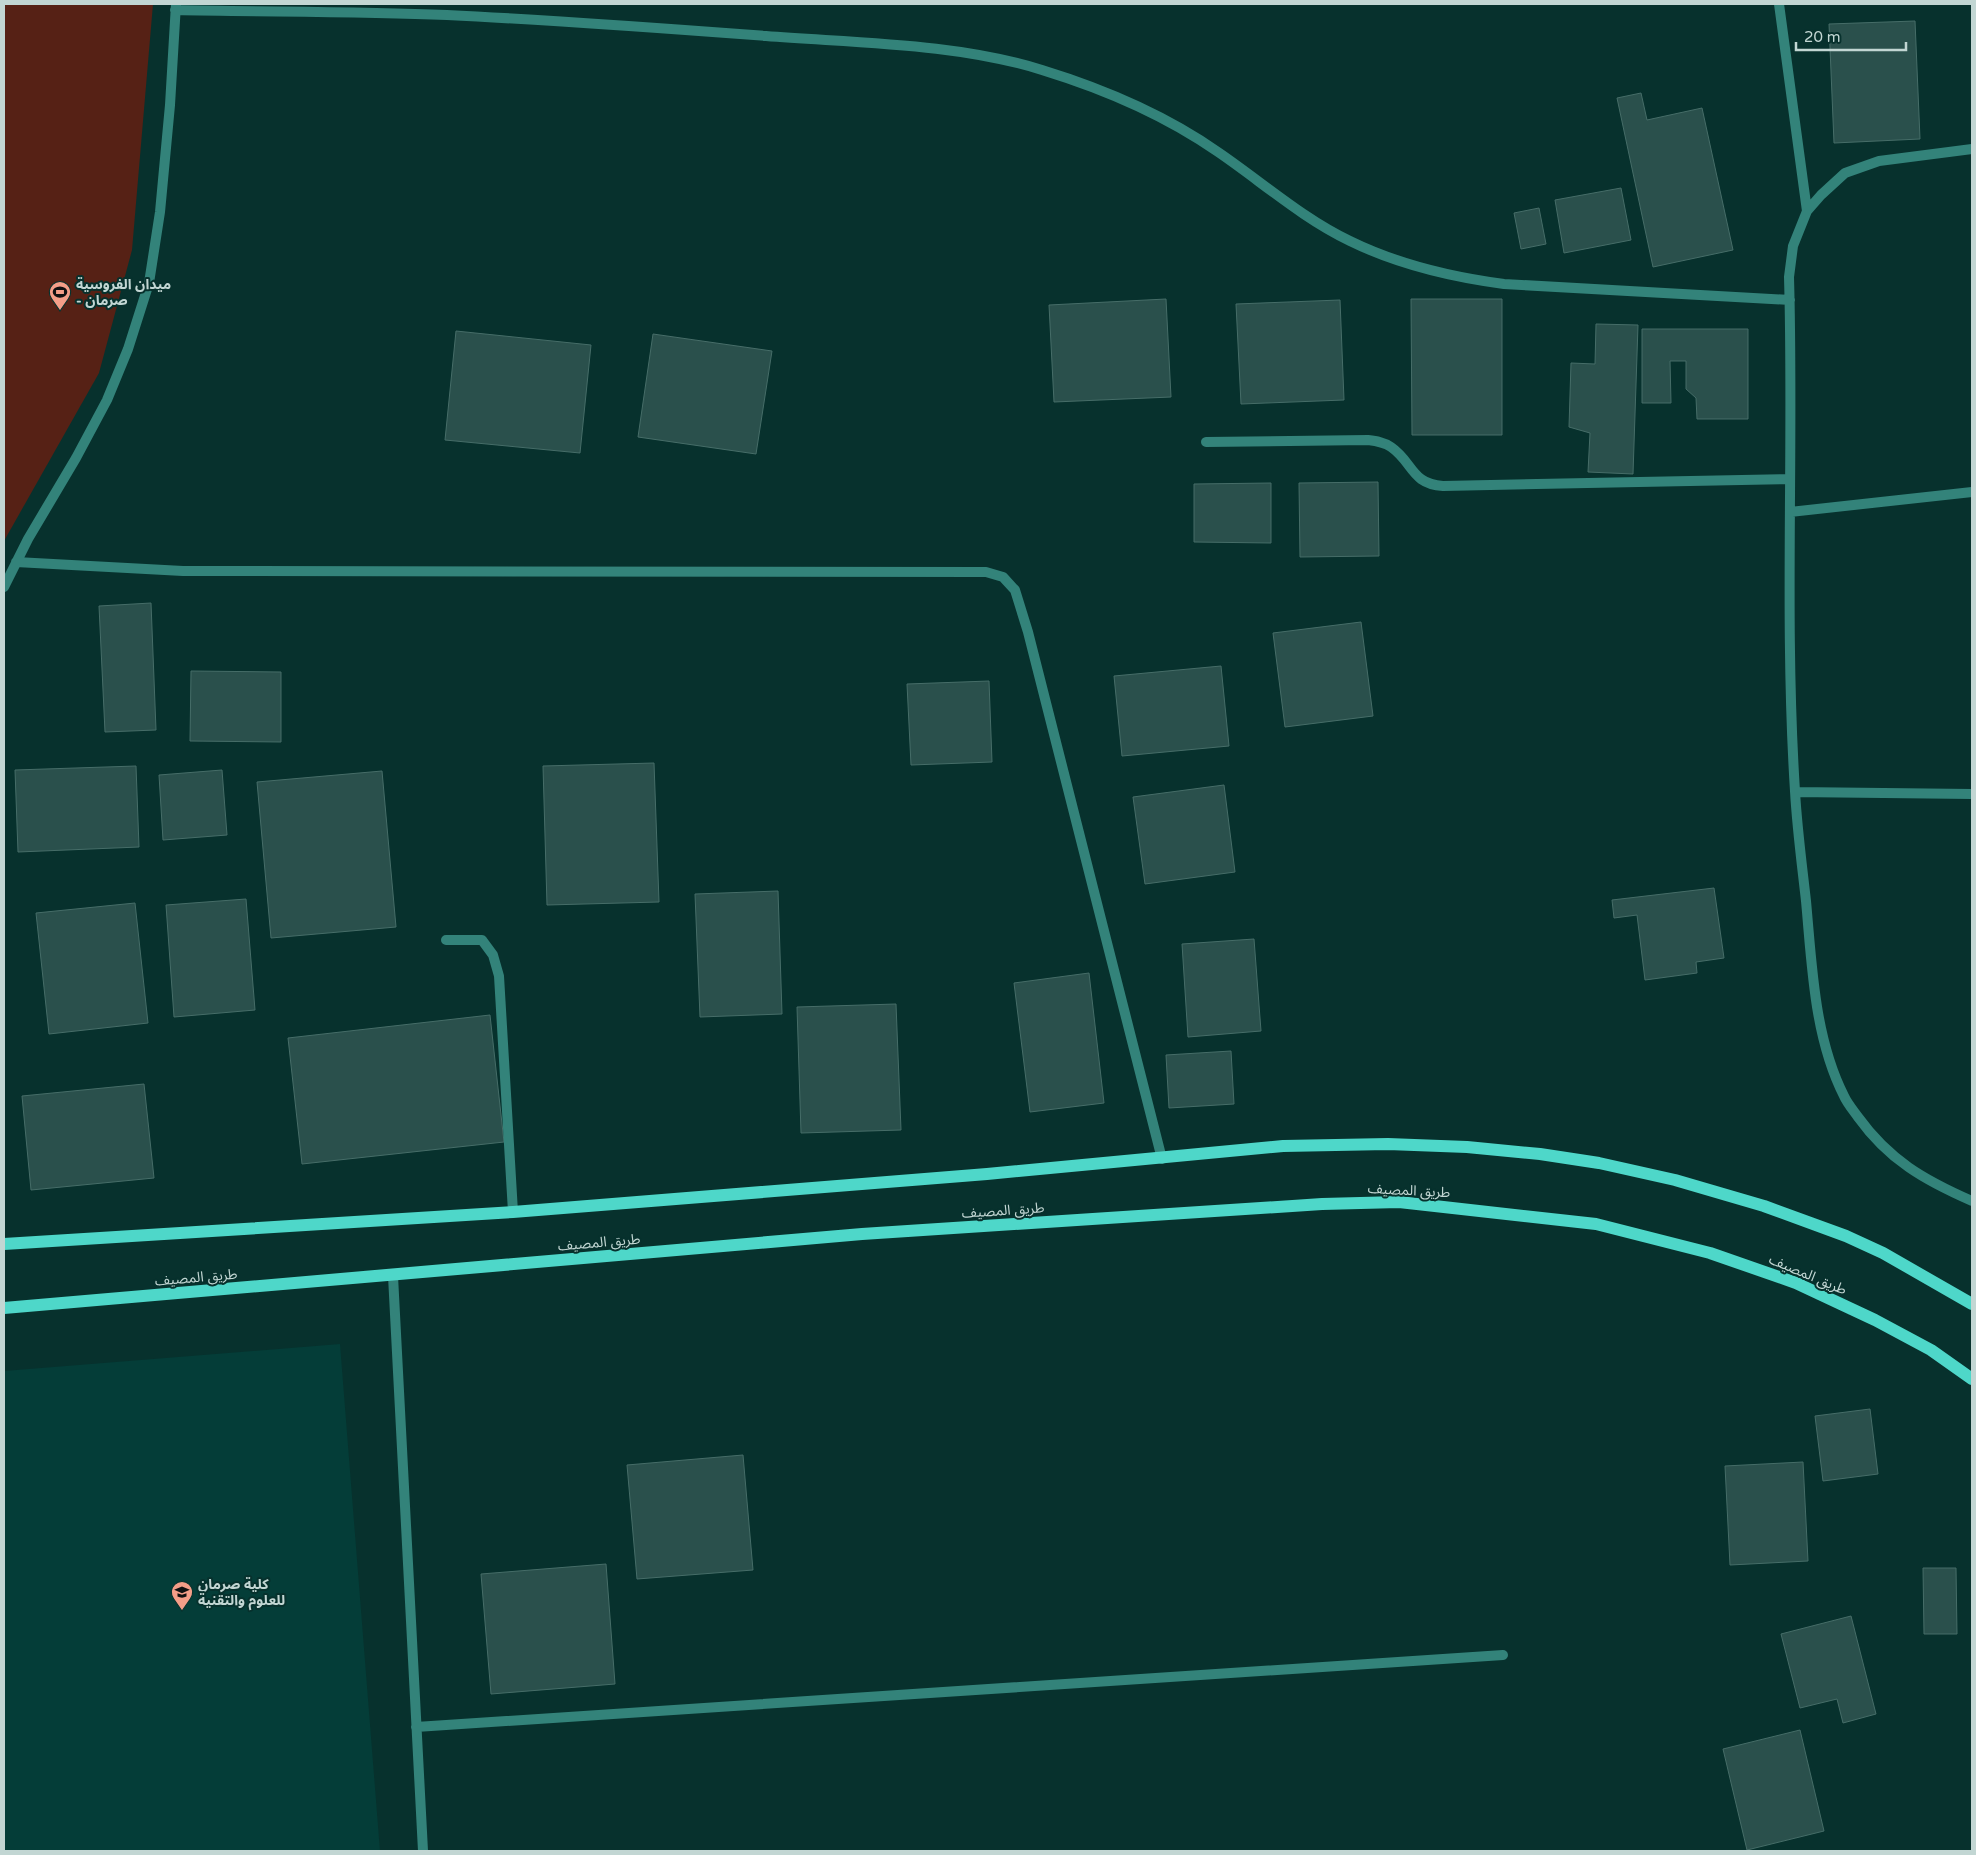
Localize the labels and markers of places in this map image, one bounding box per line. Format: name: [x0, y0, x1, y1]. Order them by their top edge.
place label: ميدان الفروسية - صرمان: [76, 276, 171, 309]
sports icon: ميدان الفروسية - صرمان: [48, 280, 72, 311]
place label: كلية صرمان للعلوم والتقنية: [198, 1576, 285, 1611]
school or university icon: كلية صرمان للعلوم والتقنية: [170, 1580, 194, 1611]

